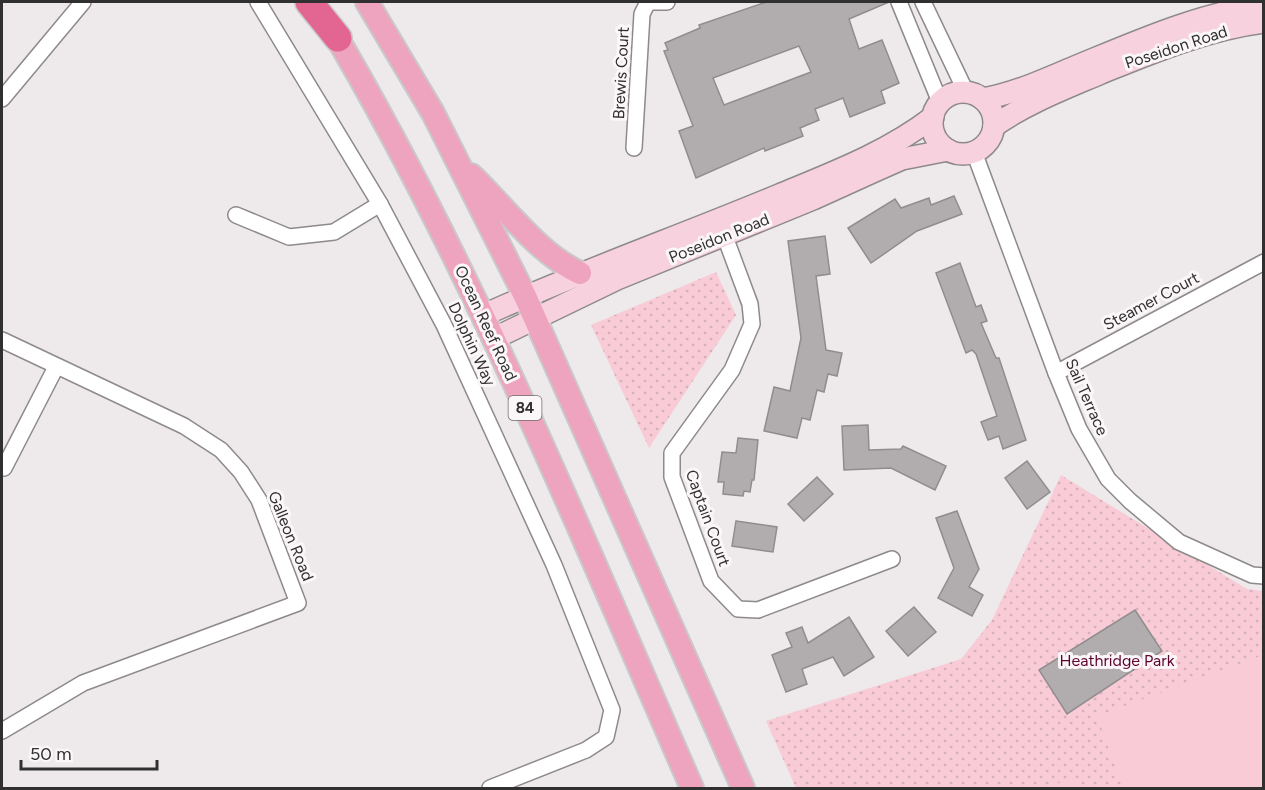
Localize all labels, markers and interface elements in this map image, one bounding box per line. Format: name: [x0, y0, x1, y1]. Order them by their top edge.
street label: Poseidon Road: [1122, 21, 1230, 73]
street label: Brewis Court: [609, 26, 633, 120]
street label: Poseidon Road: [666, 209, 772, 267]
street label: Ocean Reef Road: [451, 262, 521, 384]
street label: Steamer Court: [1100, 268, 1202, 334]
street label: Dolphin Way: [444, 299, 500, 389]
street label: Sail Terrace: [1062, 356, 1112, 439]
road number: 84: [508, 396, 542, 420]
street label: Captain Court: [682, 467, 734, 569]
street label: Galleon Road: [264, 488, 318, 584]
park label: Heathridge Park: [1060, 651, 1175, 670]
scale bar: [21, 733, 158, 771]
text: 50 m: [30, 743, 72, 765]

